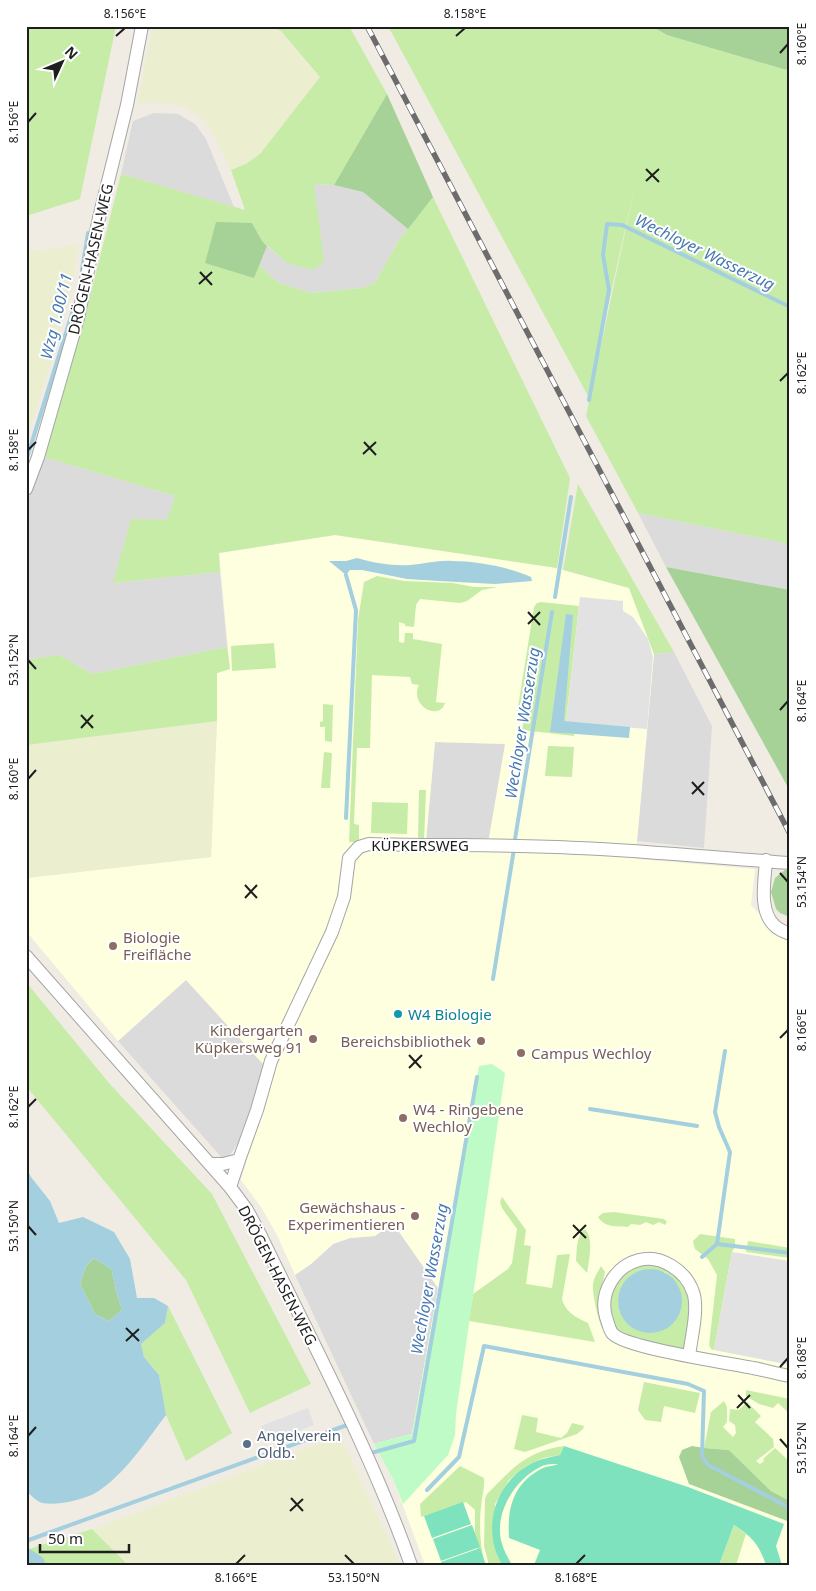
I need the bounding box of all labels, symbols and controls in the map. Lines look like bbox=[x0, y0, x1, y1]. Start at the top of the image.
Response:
text: 8.156°E bbox=[104, 5, 146, 22]
text: 8.158°E bbox=[444, 5, 486, 22]
text: 8.160°E bbox=[793, 23, 810, 65]
north arrow bbox=[38, 38, 88, 88]
text: N bbox=[61, 42, 83, 63]
text: 8.156°E bbox=[5, 101, 22, 143]
street label: DRÖGEN-HASEN-WEG bbox=[63, 182, 117, 336]
water label: Wechloyer Wasserzug bbox=[631, 209, 779, 295]
water label: Wzg 1.00/11 bbox=[35, 271, 77, 361]
text: 8.162°E bbox=[793, 352, 810, 394]
text: 8.158°E bbox=[5, 429, 22, 471]
text: 53.152°N bbox=[5, 634, 22, 686]
water label: Wechloyer Wasserzug bbox=[499, 646, 545, 800]
text: 8.164°E bbox=[793, 680, 810, 722]
text: 8.160°E bbox=[5, 758, 22, 800]
street label: KÜPKERSWEG bbox=[371, 835, 469, 855]
text: 53.154°N bbox=[793, 856, 810, 908]
place label: Biologie Freifläche bbox=[123, 927, 191, 964]
marker: Biologie Freifläche bbox=[107, 940, 119, 952]
place label: W4 Biologie bbox=[408, 1004, 492, 1024]
marker: W4 Biologie bbox=[392, 1008, 404, 1020]
text: 8.166°E bbox=[793, 1009, 810, 1051]
place label: Kindergarten Küpkersweg 91 bbox=[195, 1020, 303, 1057]
place label: Bereichsbibliothek bbox=[341, 1031, 471, 1051]
marker: Kindergarten Küpkersweg 91 bbox=[307, 1033, 319, 1045]
marker: Bereichsbibliothek bbox=[475, 1035, 487, 1047]
place label: Campus Wechloy bbox=[531, 1043, 652, 1063]
marker: Campus Wechloy bbox=[515, 1047, 527, 1059]
text: 8.162°E bbox=[5, 1086, 22, 1128]
place label: W4 - Ringebene Wechloy bbox=[413, 1099, 524, 1136]
marker: W4 - Ringebene Wechloy bbox=[397, 1112, 409, 1124]
place label: Gewächshaus - Experimentieren bbox=[288, 1197, 405, 1234]
text: 53.150°N bbox=[5, 1200, 22, 1252]
street label: DRÖGEN-HASEN-WEG bbox=[234, 1202, 322, 1348]
water label: Wechloyer Wasserzug bbox=[405, 1202, 453, 1356]
marker: Gewächshaus - Experimentieren bbox=[409, 1210, 421, 1222]
text: 8.168°E bbox=[793, 1337, 810, 1379]
text: 8.164°E bbox=[5, 1415, 22, 1457]
text: 53.152°N bbox=[793, 1422, 810, 1474]
place label: Angelverein Oldb. bbox=[257, 1425, 341, 1462]
marker: Angelverein Oldb. bbox=[241, 1438, 253, 1450]
scale bar bbox=[40, 1521, 129, 1553]
text: 50 m bbox=[48, 1528, 83, 1548]
text: 8.166°E bbox=[215, 1569, 257, 1586]
text: 53.150°N bbox=[328, 1569, 380, 1586]
text: 8.168°E bbox=[555, 1569, 597, 1586]

